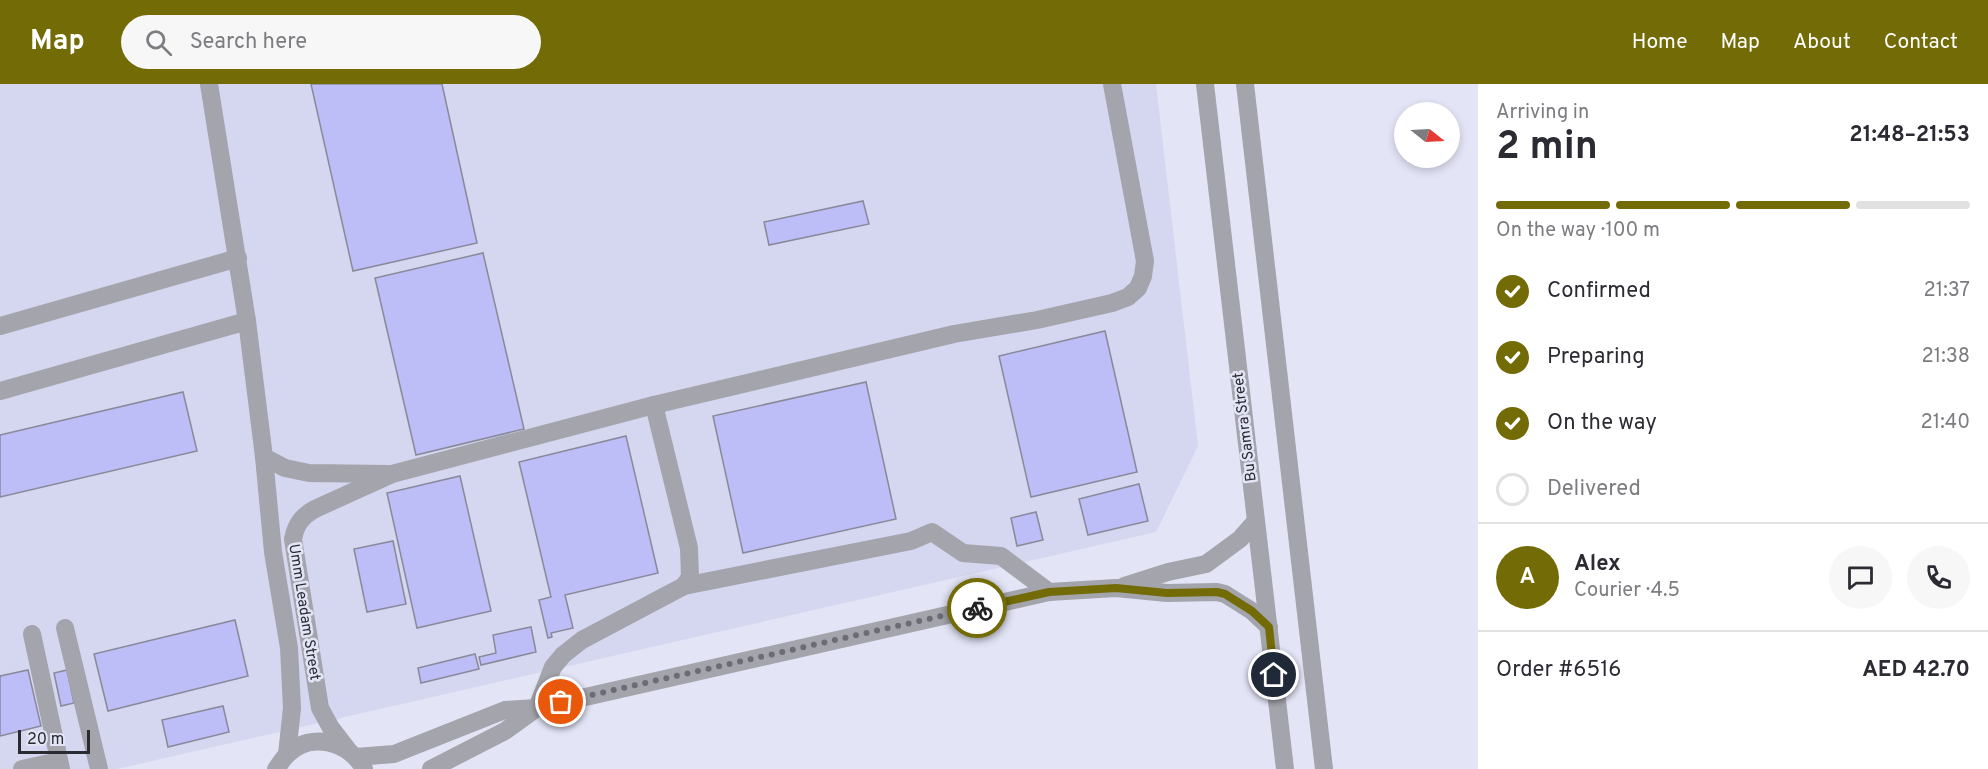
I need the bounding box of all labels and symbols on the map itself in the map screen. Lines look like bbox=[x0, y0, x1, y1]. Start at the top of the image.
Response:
north arrow bbox=[1394, 102, 1460, 168]
street label: Bu Samra Street bbox=[1229, 371, 1262, 483]
street label: Umm Leadam Street bbox=[283, 543, 324, 682]
courier bbox=[947, 578, 1007, 638]
pin bbox=[1248, 649, 1299, 700]
pin bbox=[535, 676, 586, 727]
scale bar bbox=[18, 727, 90, 754]

